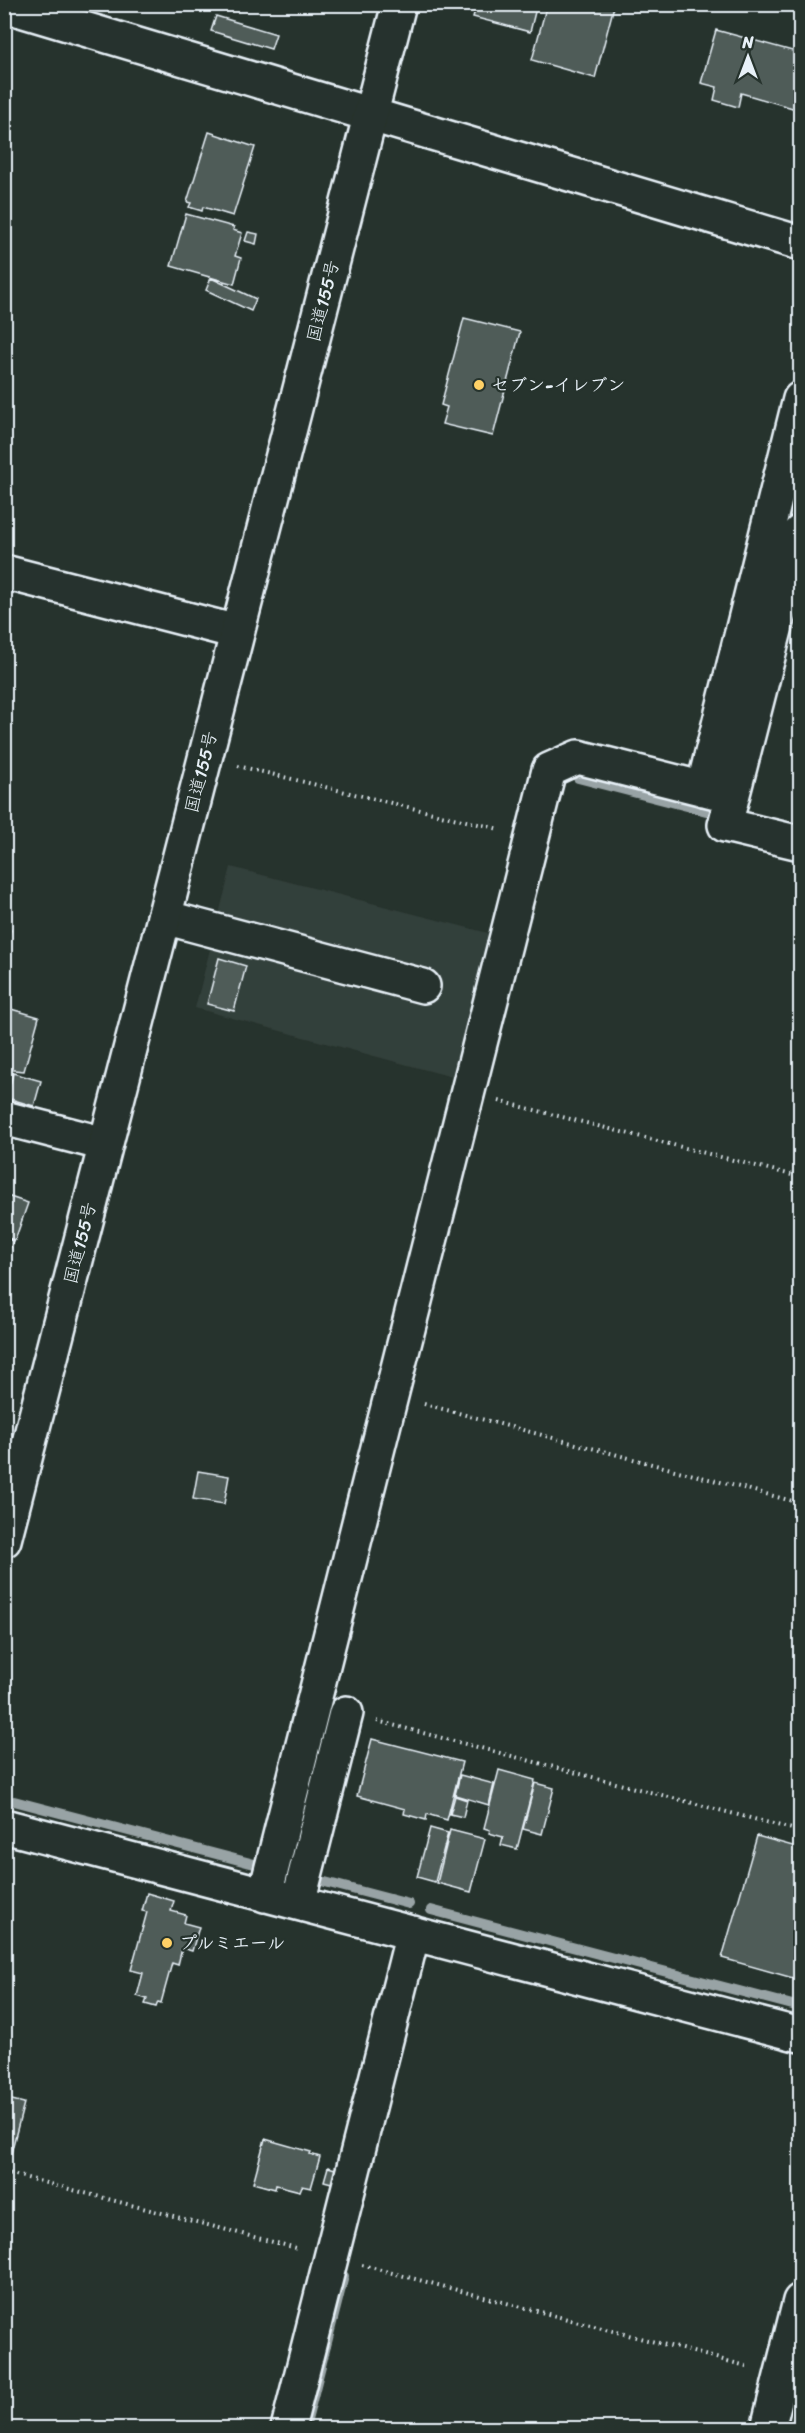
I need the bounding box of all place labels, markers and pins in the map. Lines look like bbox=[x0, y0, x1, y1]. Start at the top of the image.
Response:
place label: セブン-イレブン bbox=[491, 369, 625, 401]
marker: セブン-イレブン bbox=[472, 378, 486, 392]
place label: プルミエール bbox=[179, 1927, 285, 1959]
marker: プルミエール bbox=[160, 1936, 174, 1950]

